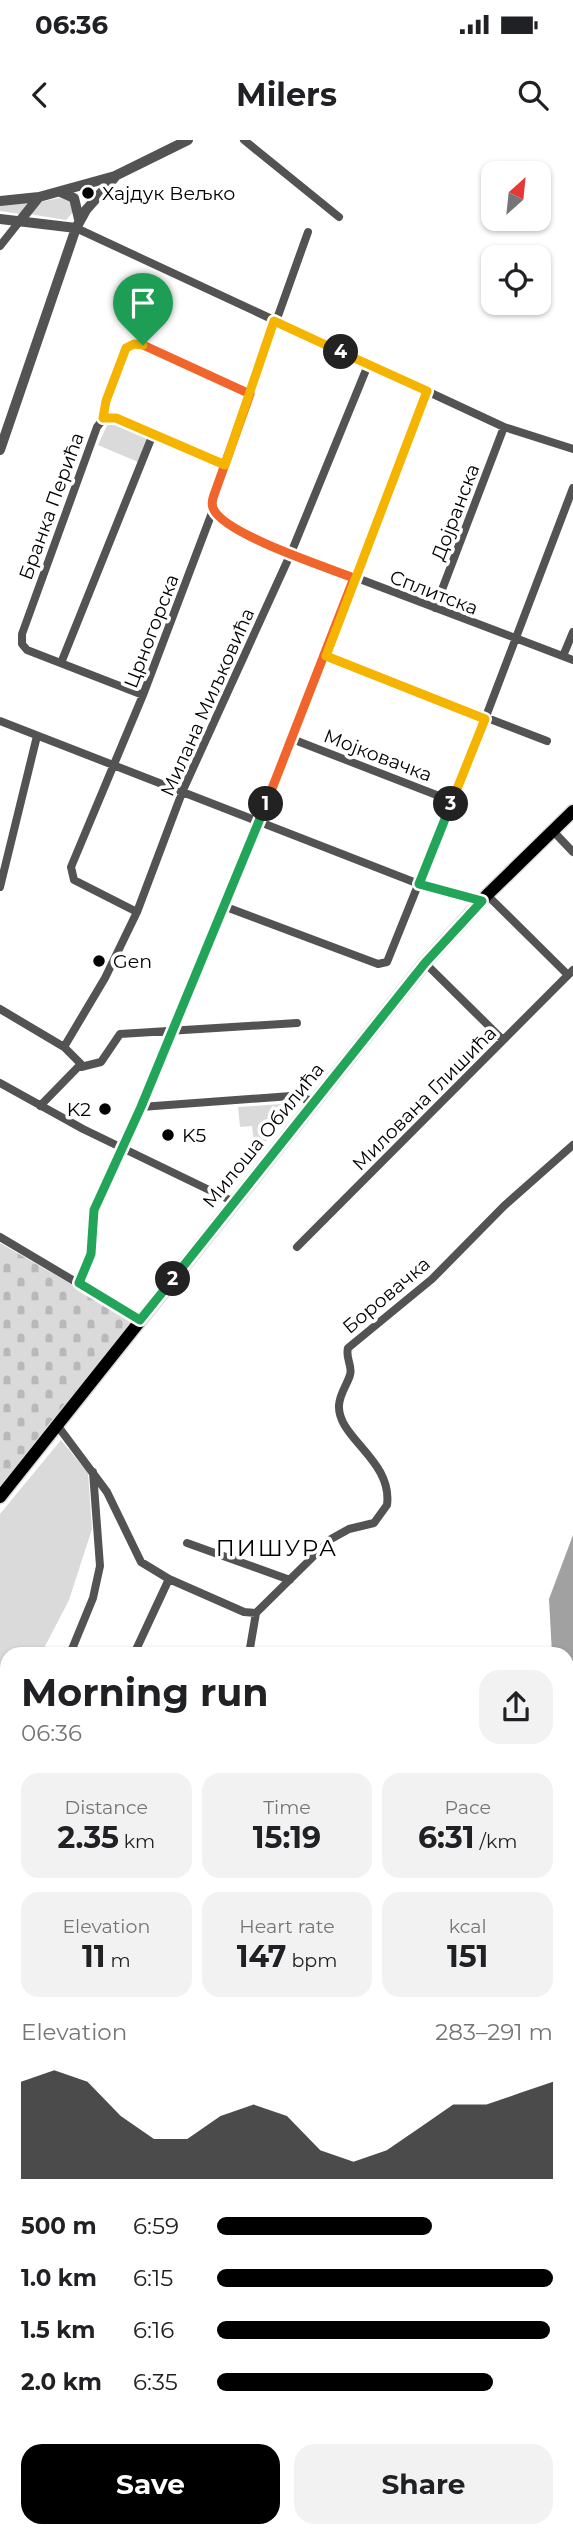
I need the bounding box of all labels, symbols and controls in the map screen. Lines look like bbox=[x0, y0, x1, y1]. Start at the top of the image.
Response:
text: 06:36 bbox=[35, 9, 108, 41]
text: Milers bbox=[236, 75, 337, 114]
icon: back bbox=[21, 76, 59, 114]
icon: search bbox=[514, 76, 552, 114]
north arrow bbox=[481, 161, 551, 231]
map controls bbox=[481, 161, 551, 315]
place label: Хајдук Вељко bbox=[102, 182, 235, 205]
marker: Хајдук Вељко bbox=[80, 185, 96, 201]
button: locate bbox=[481, 245, 551, 315]
pin bbox=[113, 273, 173, 345]
icon: arrive bbox=[124, 284, 162, 322]
pin: 4 bbox=[324, 334, 358, 370]
text: 4 bbox=[334, 340, 347, 363]
street label: Бранка Перића bbox=[14, 429, 89, 583]
street label: Дојранска bbox=[427, 461, 484, 564]
street label: Сплитска bbox=[386, 565, 481, 620]
street label: Црногорска bbox=[119, 571, 184, 691]
street label: Милана Миљковића bbox=[156, 605, 259, 800]
street label: Мојковачка bbox=[320, 724, 435, 787]
pin: 1 bbox=[248, 786, 284, 822]
pin: 3 bbox=[434, 786, 468, 822]
text: 1 bbox=[262, 792, 269, 815]
text: 3 bbox=[445, 792, 456, 815]
place label: Gen bbox=[113, 950, 152, 973]
marker: Gen bbox=[91, 953, 107, 969]
street label: Милована Глишића bbox=[347, 1021, 501, 1175]
street label: Милоша Обилића bbox=[198, 1058, 329, 1212]
place label: K2 bbox=[67, 1098, 91, 1121]
marker: K2 bbox=[97, 1101, 113, 1117]
place label: K5 bbox=[182, 1124, 207, 1147]
marker: K5 bbox=[160, 1127, 176, 1143]
street label: Боровачка bbox=[338, 1252, 435, 1339]
pin: 2 bbox=[156, 1262, 190, 1296]
text: 2 bbox=[167, 1267, 178, 1290]
district label: ПИШУРА bbox=[216, 1534, 338, 1562]
text: Morning run bbox=[21, 1669, 269, 1716]
button: share bbox=[479, 1670, 553, 1744]
text: 06:36 bbox=[21, 1719, 82, 1747]
text: Distance bbox=[65, 1796, 148, 1819]
text: Time bbox=[263, 1796, 311, 1819]
text: Pace bbox=[444, 1796, 491, 1819]
text: 2.35 bbox=[57, 1819, 119, 1856]
text: 15:19 bbox=[253, 1819, 321, 1856]
text: 6:31 bbox=[418, 1819, 475, 1856]
text: km bbox=[119, 1830, 155, 1853]
text: /km bbox=[475, 1830, 517, 1853]
text: Elevation bbox=[62, 1915, 150, 1938]
text: Heart rate bbox=[239, 1915, 335, 1938]
text: kcal bbox=[449, 1915, 487, 1938]
text: 11 bbox=[82, 1938, 106, 1975]
text: 147 bbox=[237, 1938, 286, 1975]
text: 151 bbox=[447, 1938, 488, 1975]
text: m bbox=[106, 1949, 131, 1972]
text: bpm bbox=[286, 1949, 337, 1972]
text: Elevation bbox=[21, 2018, 127, 2046]
text: 283–291 m bbox=[435, 2018, 553, 2046]
text: 500 m bbox=[21, 2212, 97, 2240]
text: 6:59 bbox=[133, 2212, 179, 2240]
text: 1.0 km bbox=[21, 2264, 97, 2292]
text: 6:15 bbox=[133, 2264, 173, 2292]
text: 1.5 km bbox=[21, 2316, 95, 2344]
text: 6:16 bbox=[133, 2316, 174, 2344]
text: 2.0 km bbox=[21, 2368, 102, 2396]
text: 6:35 bbox=[133, 2368, 178, 2396]
button: Save bbox=[21, 2444, 280, 2524]
button: Share bbox=[294, 2444, 553, 2524]

